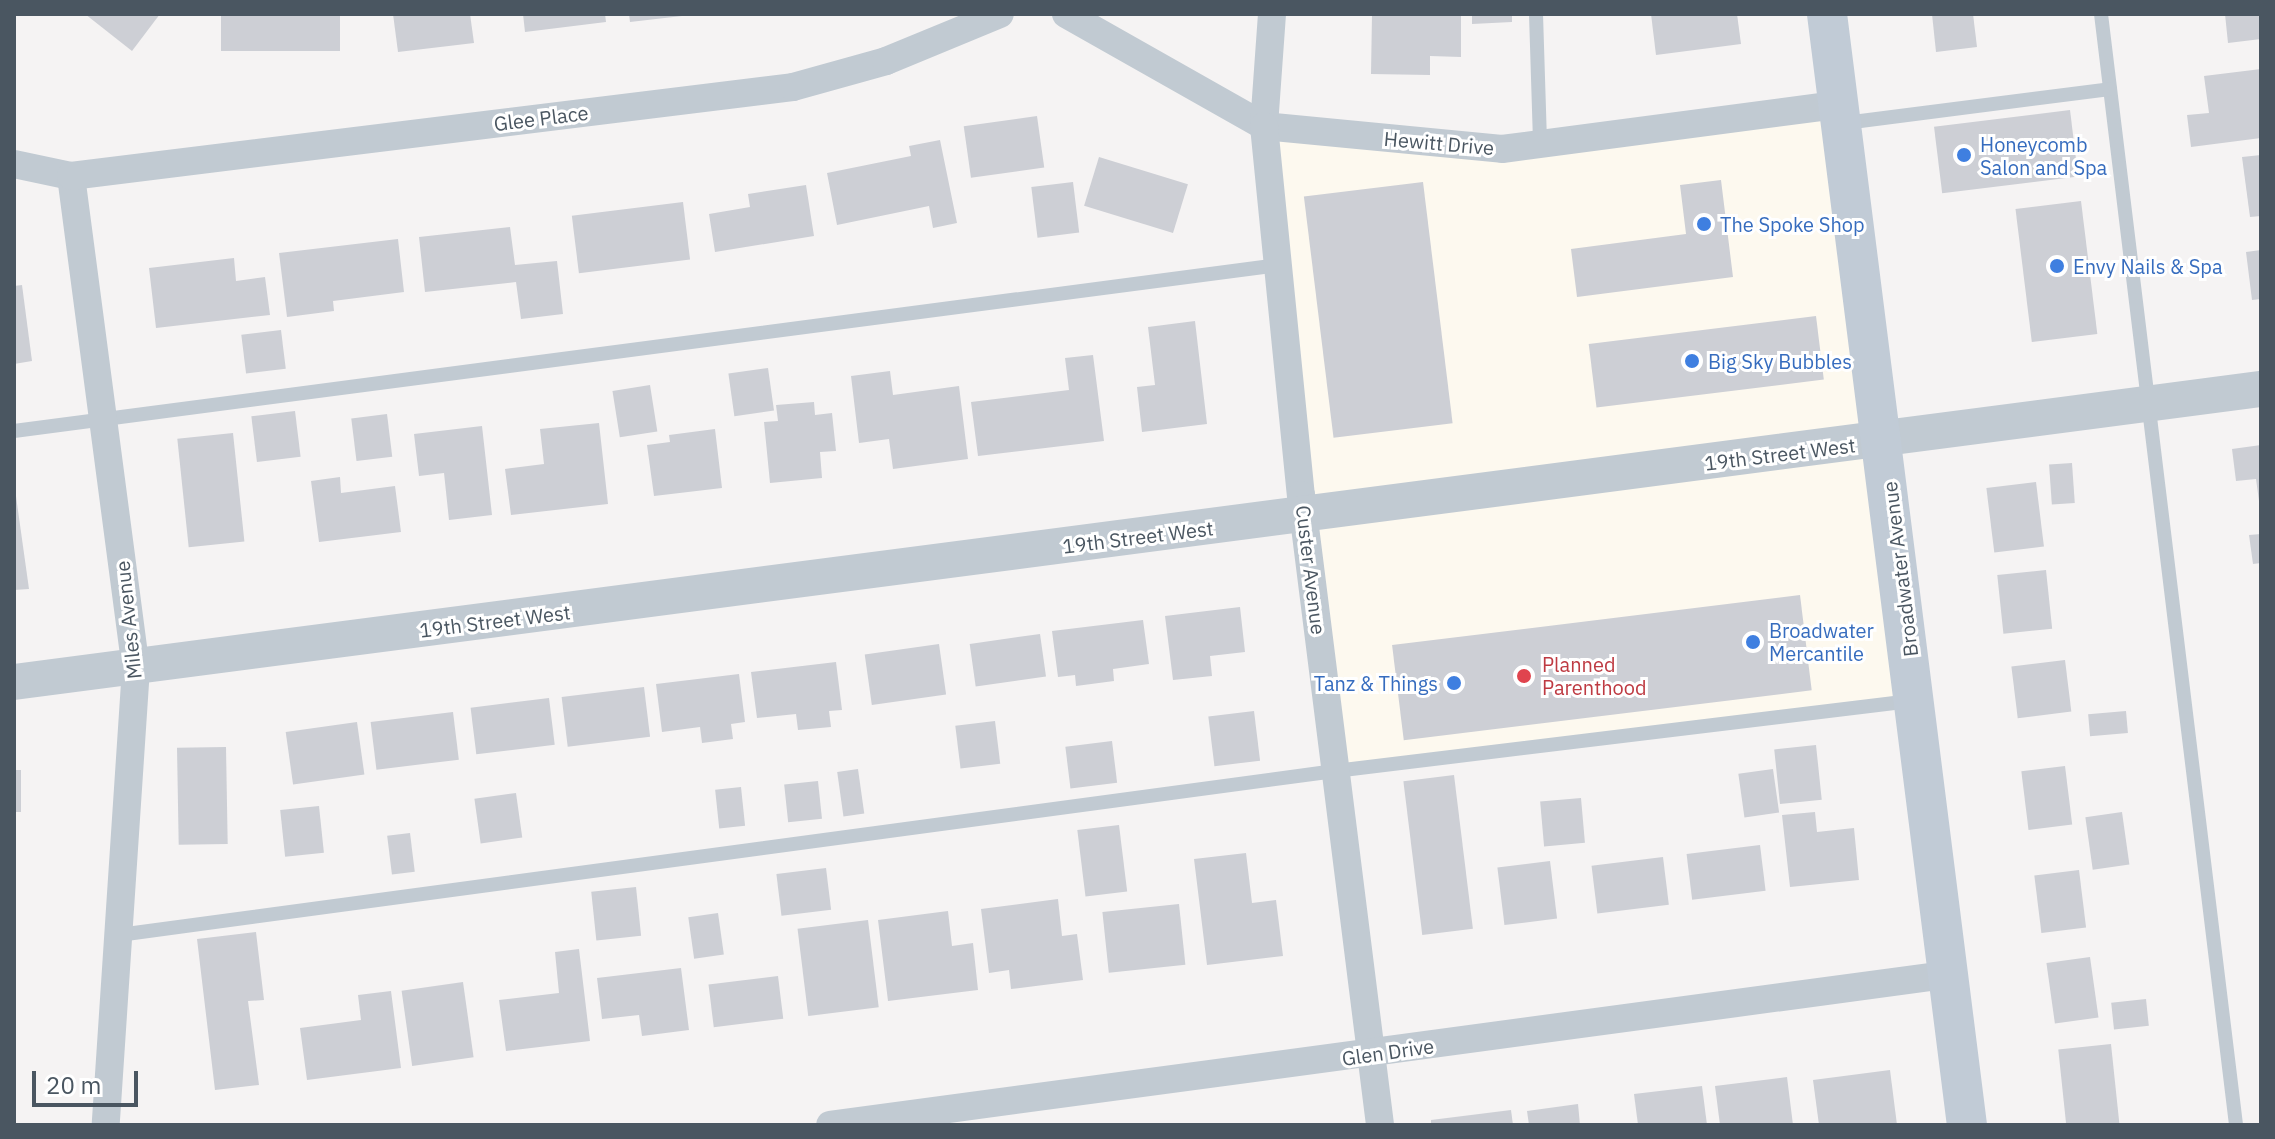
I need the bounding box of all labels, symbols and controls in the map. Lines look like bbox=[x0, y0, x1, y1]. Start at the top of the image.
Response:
street label: Glee Place bbox=[492, 100, 590, 136]
street label: Hewitt Drive bbox=[1383, 126, 1495, 160]
place label: Honeycomb Salon and Spa bbox=[1980, 132, 2107, 179]
marker: Honeycomb Salon and Spa bbox=[1955, 146, 1973, 164]
place label: The Spoke Shop bbox=[1720, 212, 1865, 236]
marker: The Spoke Shop bbox=[1695, 215, 1713, 233]
place label: Envy Nails & Spa bbox=[2073, 254, 2223, 278]
marker: Envy Nails & Spa bbox=[2048, 257, 2066, 275]
place label: Big Sky Bubbles bbox=[1708, 349, 1852, 373]
marker: Big Sky Bubbles bbox=[1683, 352, 1701, 370]
street label: 19th Street West bbox=[1703, 433, 1857, 475]
street label: Broadwater Avenue bbox=[1877, 480, 1923, 658]
street label: Custer Avenue bbox=[1291, 504, 1331, 636]
street label: 19th Street West bbox=[1061, 516, 1215, 558]
street label: Miles Avenue bbox=[110, 560, 146, 680]
street label: 19th Street West bbox=[418, 600, 572, 642]
place label: Broadwater Mercantile bbox=[1769, 618, 1874, 665]
marker: Broadwater Mercantile bbox=[1744, 633, 1762, 651]
place label: Planned Parenthood bbox=[1542, 652, 1647, 699]
marker: Planned Parenthood bbox=[1513, 665, 1535, 687]
place label: Tanz & Things bbox=[1314, 671, 1438, 695]
marker: Tanz & Things bbox=[1445, 674, 1463, 692]
street label: Glen Drive bbox=[1340, 1034, 1436, 1070]
scale bar bbox=[36, 1055, 142, 1105]
text: 20 m bbox=[46, 1069, 101, 1101]

